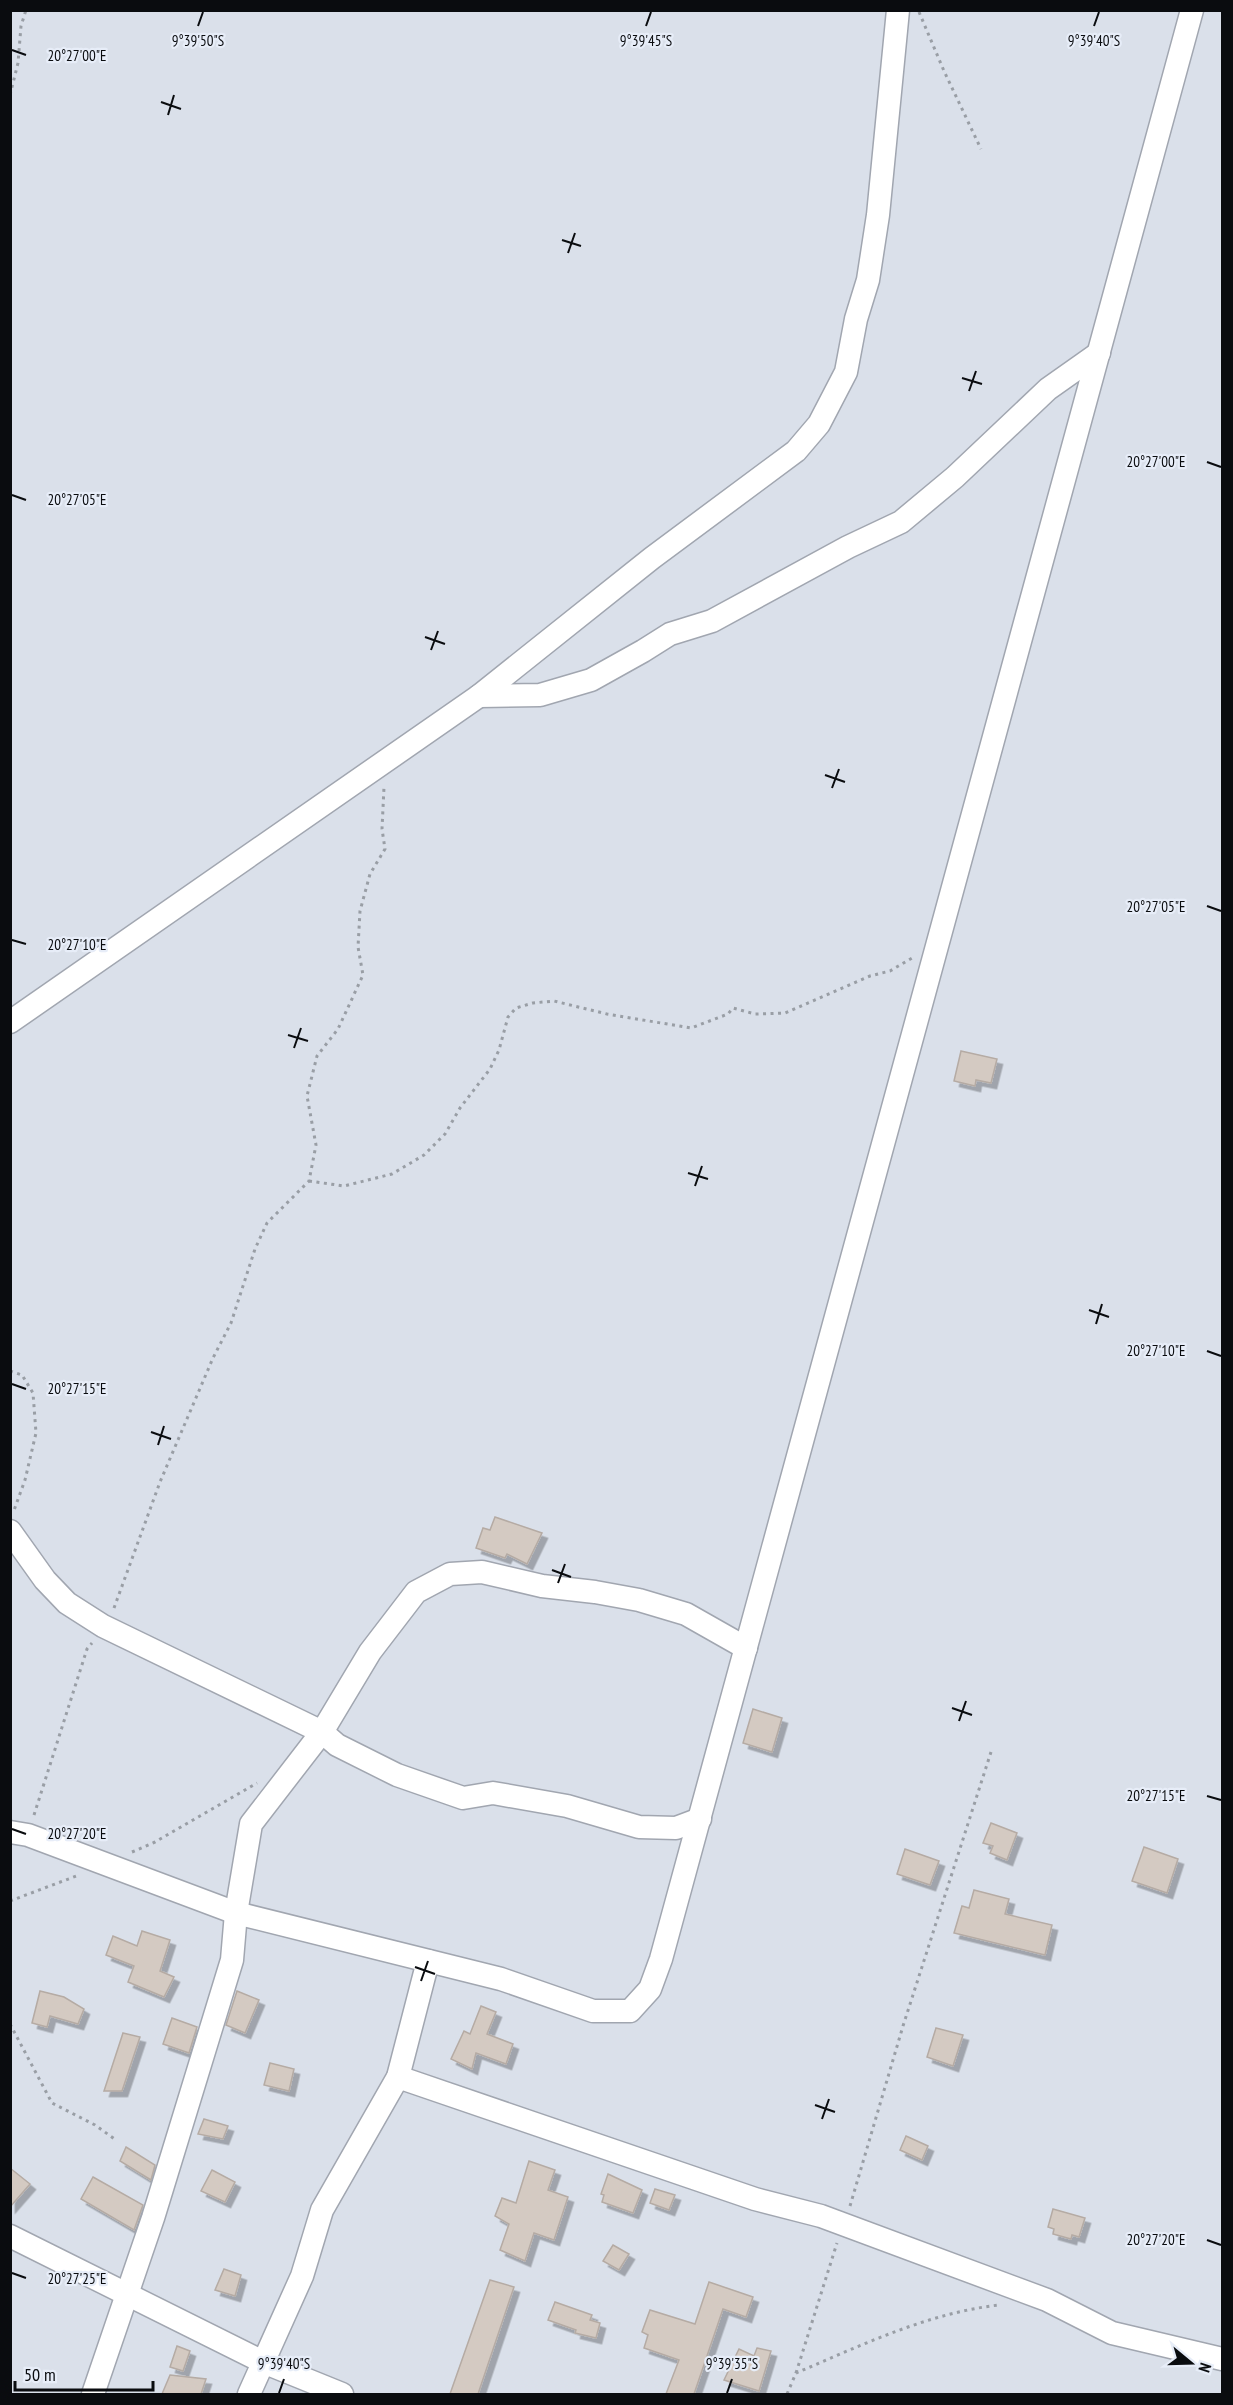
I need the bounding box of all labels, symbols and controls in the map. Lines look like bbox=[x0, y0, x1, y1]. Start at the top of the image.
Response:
text: 9°39'50"S bbox=[172, 31, 224, 50]
text: 9°39'45"S bbox=[620, 31, 672, 50]
text: 9°39'40"S bbox=[1068, 31, 1120, 50]
text: 20°27'00"E bbox=[47, 46, 107, 65]
text: 20°27'00"E bbox=[1126, 452, 1186, 471]
text: 20°27'05"E bbox=[47, 490, 107, 509]
text: 20°27'05"E bbox=[1126, 897, 1186, 916]
text: 20°27'10"E bbox=[47, 935, 107, 954]
text: 20°27'10"E bbox=[1126, 1341, 1186, 1360]
text: 20°27'15"E bbox=[47, 1379, 107, 1398]
text: 20°27'15"E bbox=[1126, 1786, 1186, 1805]
text: 20°27'20"E bbox=[47, 1824, 107, 1843]
text: 20°27'20"E bbox=[1126, 2230, 1186, 2249]
text: 20°27'25"E bbox=[47, 2269, 107, 2288]
north arrow bbox=[1161, 2333, 1221, 2393]
scale bar bbox=[15, 2354, 153, 2392]
text: 9°39'40"S bbox=[258, 2354, 310, 2373]
text: 9°39'35"S bbox=[706, 2354, 758, 2373]
text: N bbox=[1194, 2361, 1216, 2375]
text: 50 m bbox=[24, 2363, 56, 2386]

